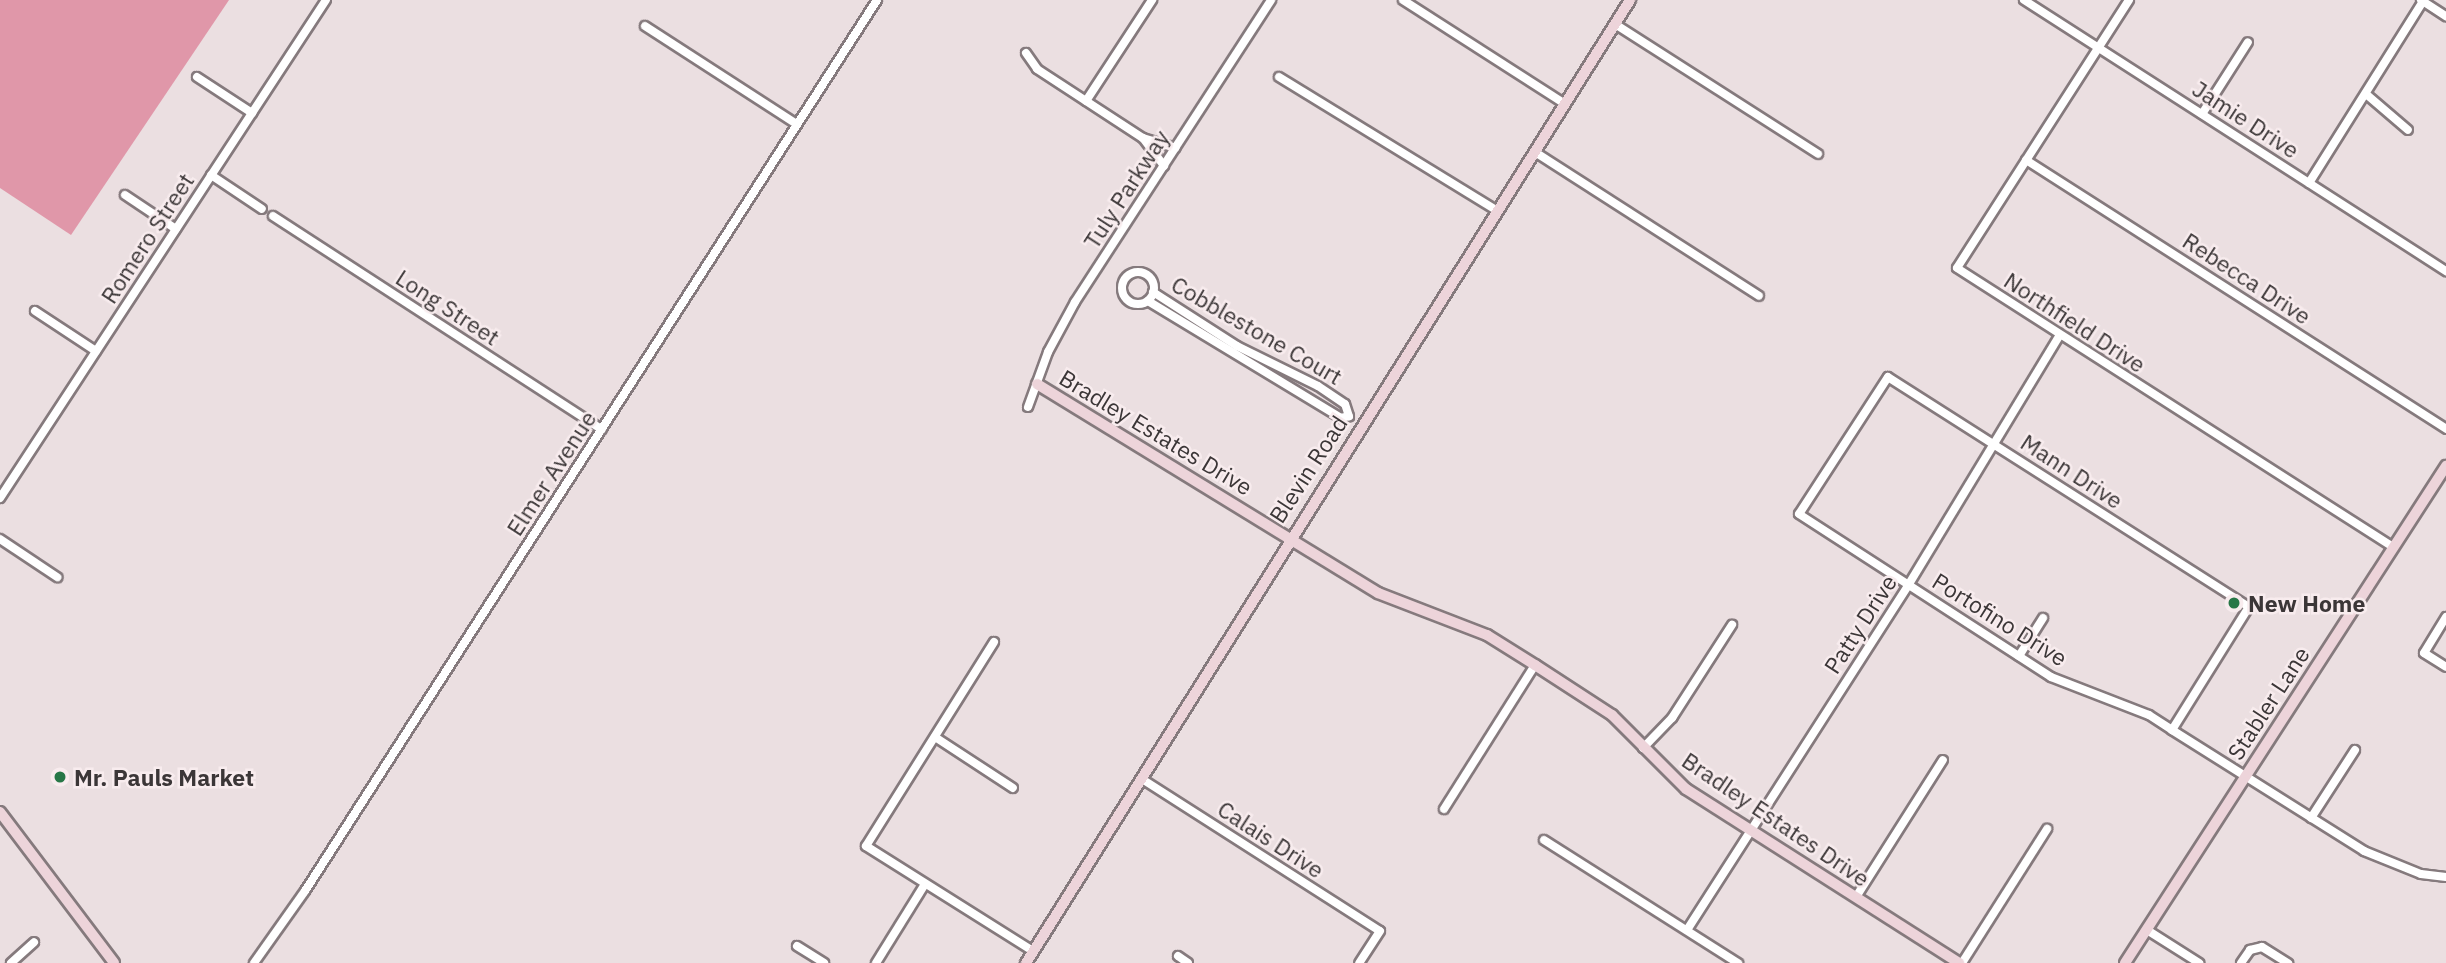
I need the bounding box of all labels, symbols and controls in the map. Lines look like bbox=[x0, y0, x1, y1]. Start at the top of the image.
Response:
street label: Jamie Drive bbox=[2188, 74, 2304, 164]
street label: Tuly Parkway bbox=[1077, 125, 1175, 253]
street label: Romero Street bbox=[95, 168, 199, 308]
street label: Rebecca Drive bbox=[2178, 226, 2316, 330]
street label: Long Street bbox=[391, 263, 505, 351]
street label: Northfield Drive bbox=[1999, 266, 2151, 378]
street label: Cobblestone Court bbox=[1167, 270, 1347, 390]
street label: Bradley Estates Drive bbox=[1055, 363, 1257, 501]
street label: Elmer Avenue bbox=[500, 406, 602, 540]
street label: Blevin Road bbox=[1263, 410, 1353, 528]
street label: Mann Drive bbox=[2016, 428, 2128, 514]
street label: Portofino Drive bbox=[1928, 567, 2072, 671]
street label: Patty Drive bbox=[1818, 569, 1902, 679]
place label: New Home bbox=[2248, 589, 2365, 617]
marker: New Home bbox=[2226, 595, 2242, 611]
street label: Stabler Lane bbox=[2221, 641, 2315, 765]
street label: Bradley Estates Drive bbox=[1677, 746, 1875, 892]
place label: Mr. Pauls Market bbox=[74, 763, 254, 791]
marker: Mr. Pauls Market bbox=[52, 769, 68, 785]
street label: Calais Drive bbox=[1213, 795, 1329, 883]

